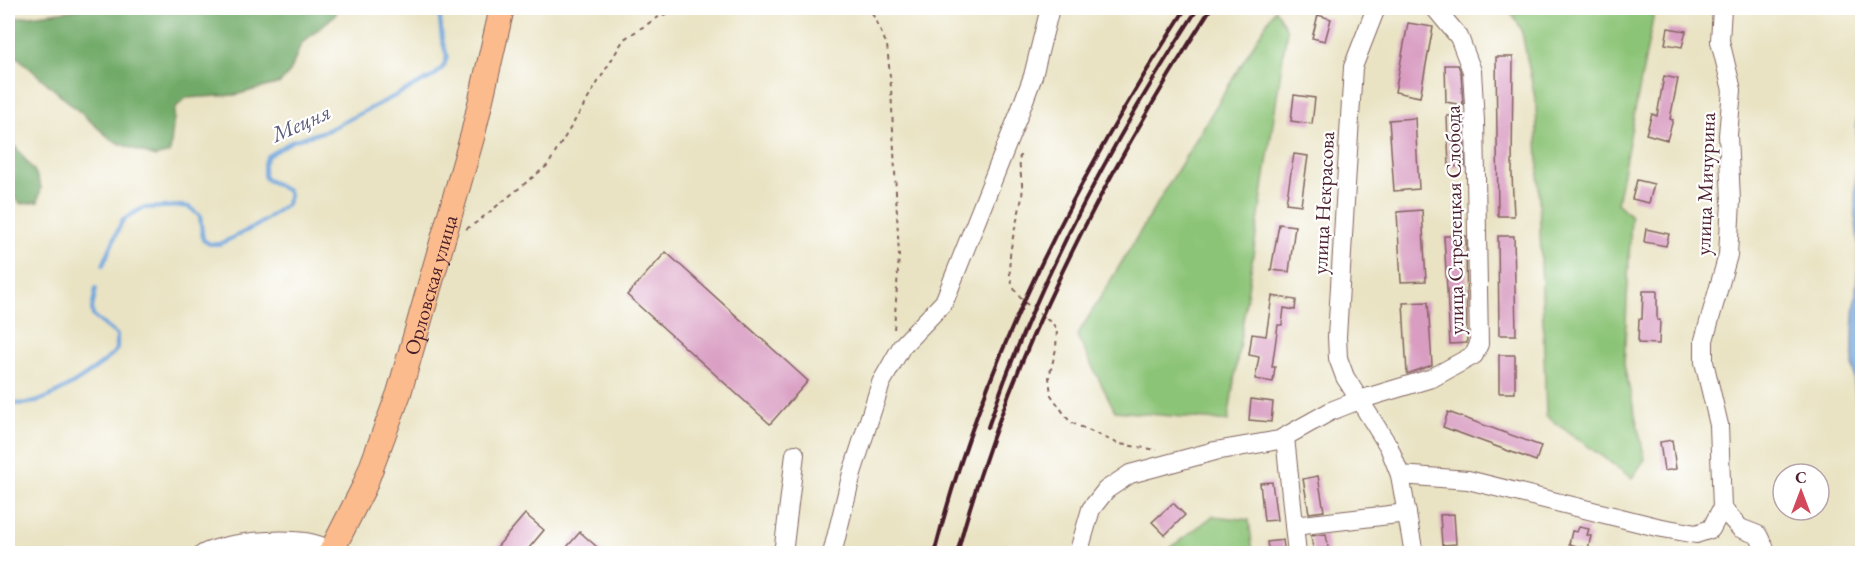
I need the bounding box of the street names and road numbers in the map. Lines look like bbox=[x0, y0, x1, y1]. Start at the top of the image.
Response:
street label: улица Стрелецкая Слобода bbox=[1438, 104, 1470, 335]
street label: улица Мичурина bbox=[1689, 111, 1721, 256]
street label: улица Некрасова bbox=[1306, 130, 1340, 275]
street label: Орловская улица bbox=[397, 211, 463, 358]

